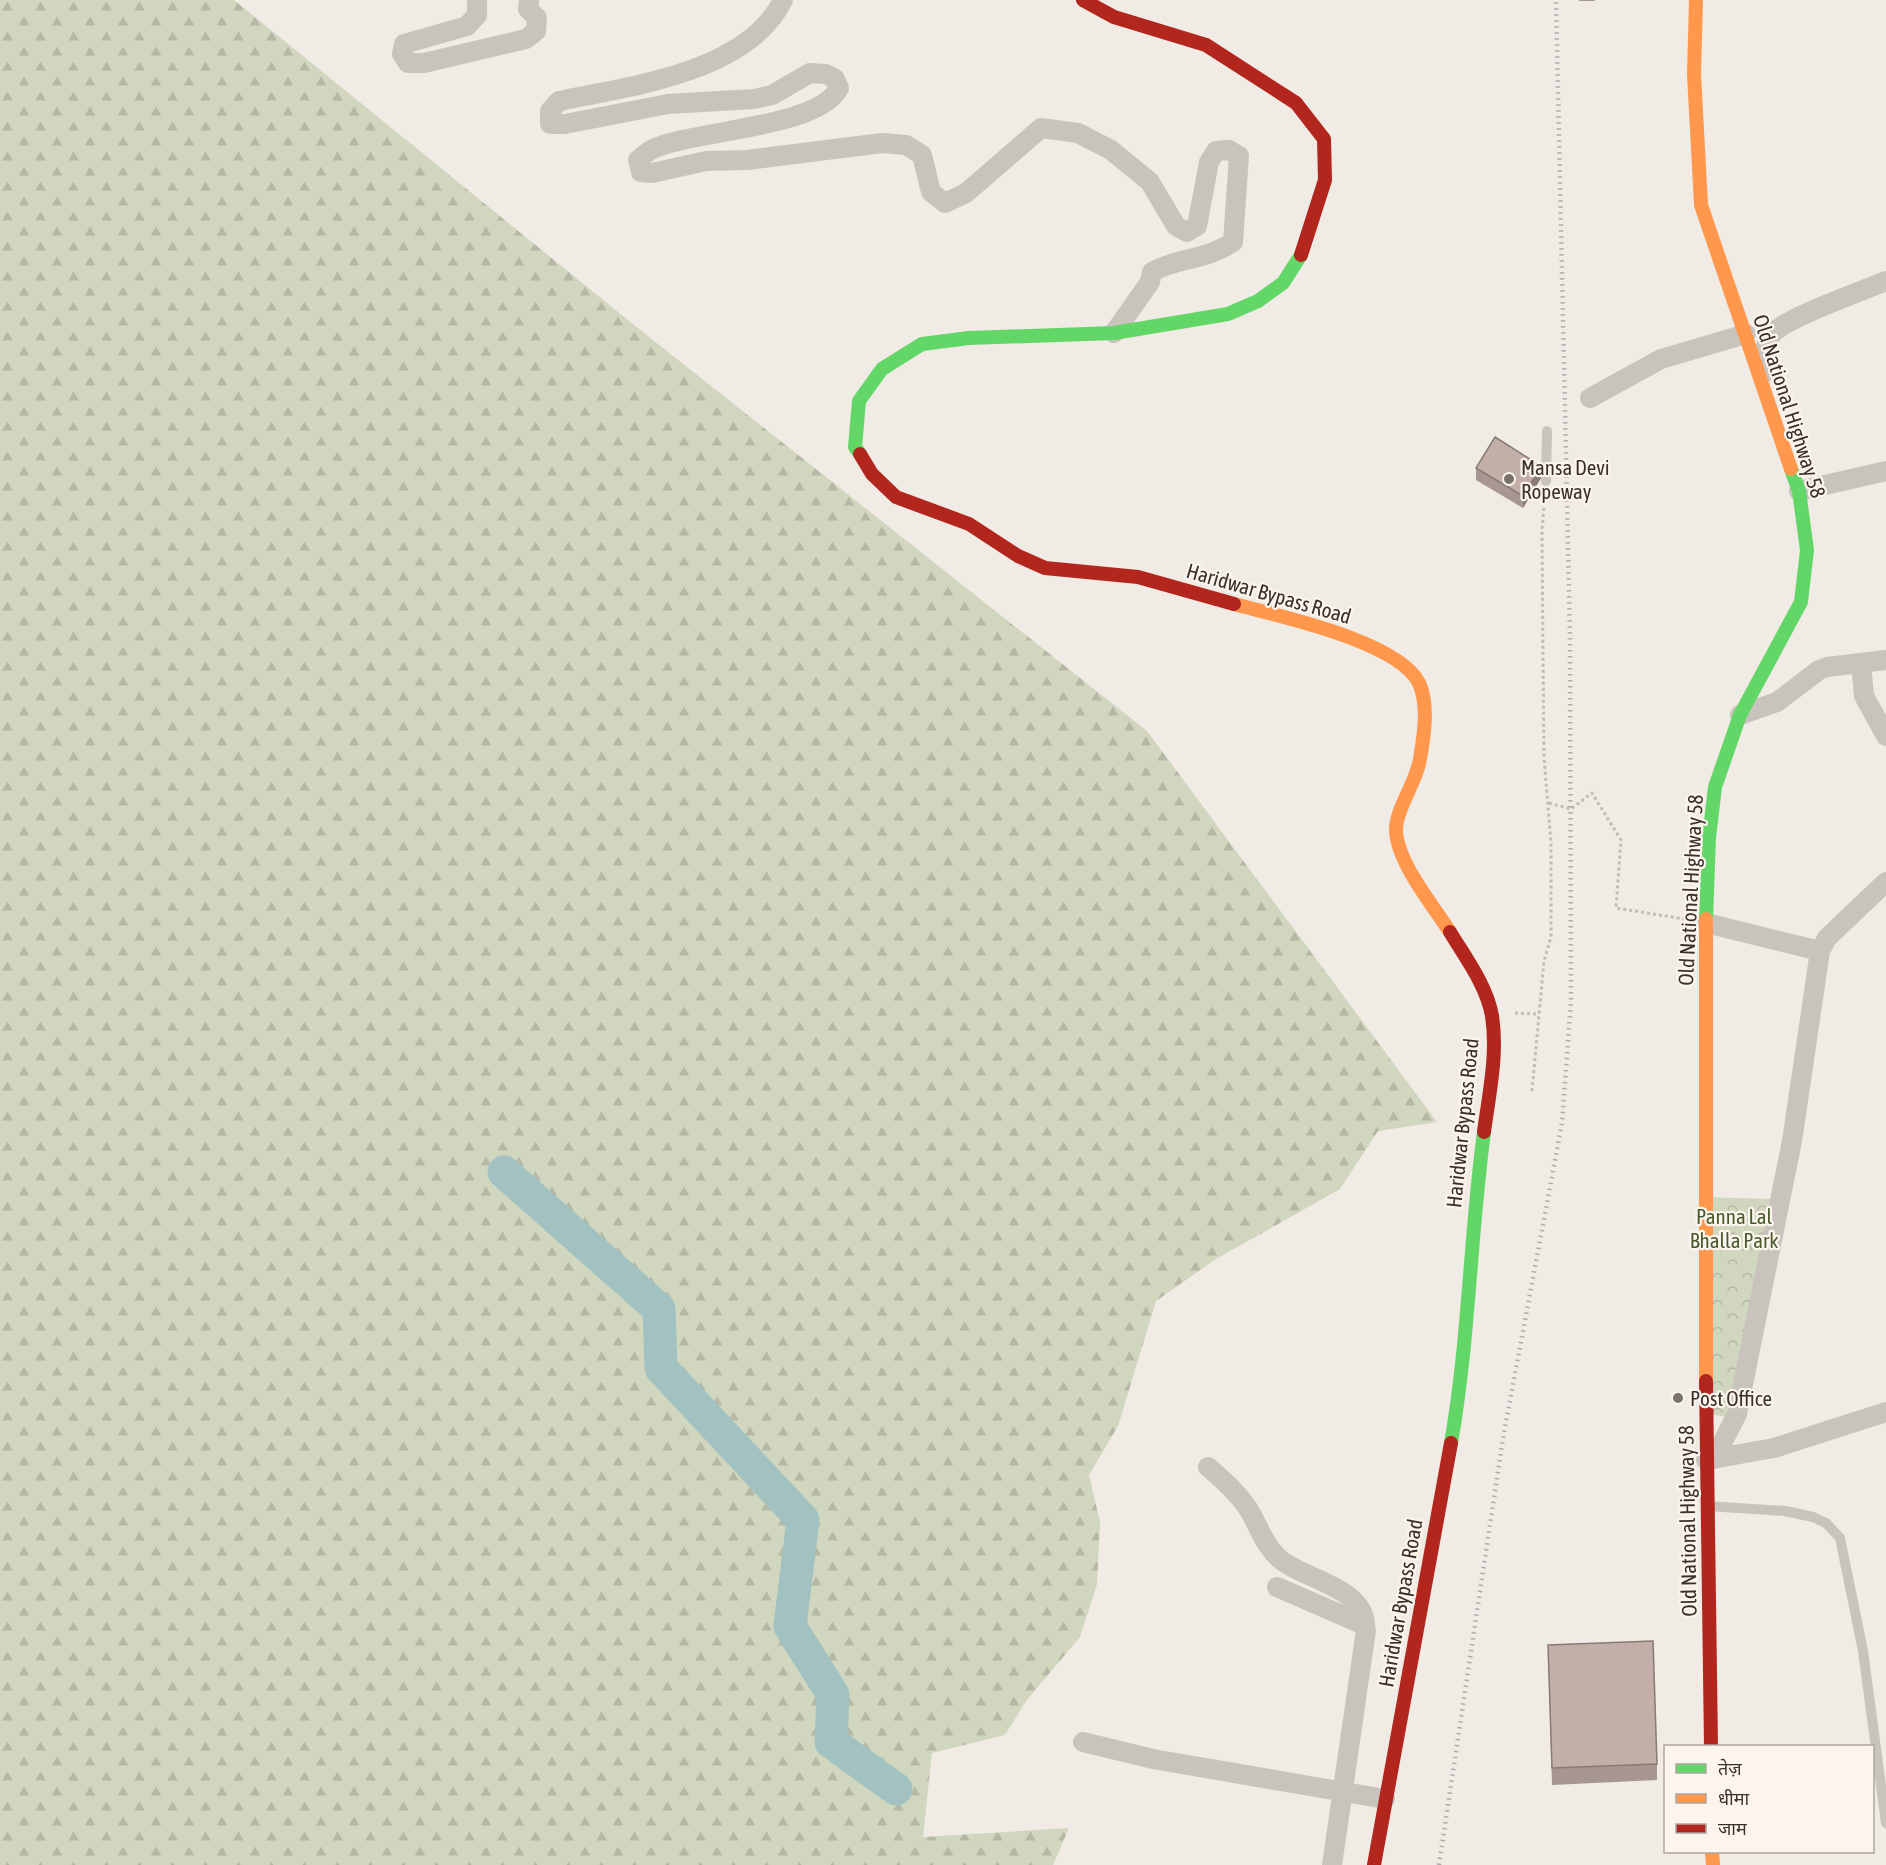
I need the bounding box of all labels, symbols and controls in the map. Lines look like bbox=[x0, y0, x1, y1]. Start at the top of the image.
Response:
street label: Old National Highway 58 bbox=[1749, 311, 1831, 501]
place label: Mansa Devi Ropeway bbox=[1521, 455, 1610, 503]
marker: Mansa Devi Ropeway bbox=[1502, 472, 1516, 486]
street label: Haridwar Bypass Road bbox=[1184, 558, 1354, 628]
street label: Old National Highway 58 bbox=[1673, 794, 1707, 986]
street label: Haridwar Bypass Road bbox=[1441, 1037, 1483, 1209]
park label: Panna Lal Bhalla Park bbox=[1690, 1204, 1778, 1252]
place label: Post Office bbox=[1690, 1386, 1772, 1410]
marker: Post Office bbox=[1671, 1391, 1685, 1405]
street label: Old National Highway 58 bbox=[1673, 1425, 1701, 1617]
street label: Haridwar Bypass Road bbox=[1373, 1517, 1427, 1689]
legend bbox=[1664, 1745, 1874, 1853]
text: तेज़ bbox=[1718, 1758, 1742, 1779]
text: धीमा bbox=[1718, 1788, 1749, 1809]
text: जाम bbox=[1718, 1818, 1748, 1839]

